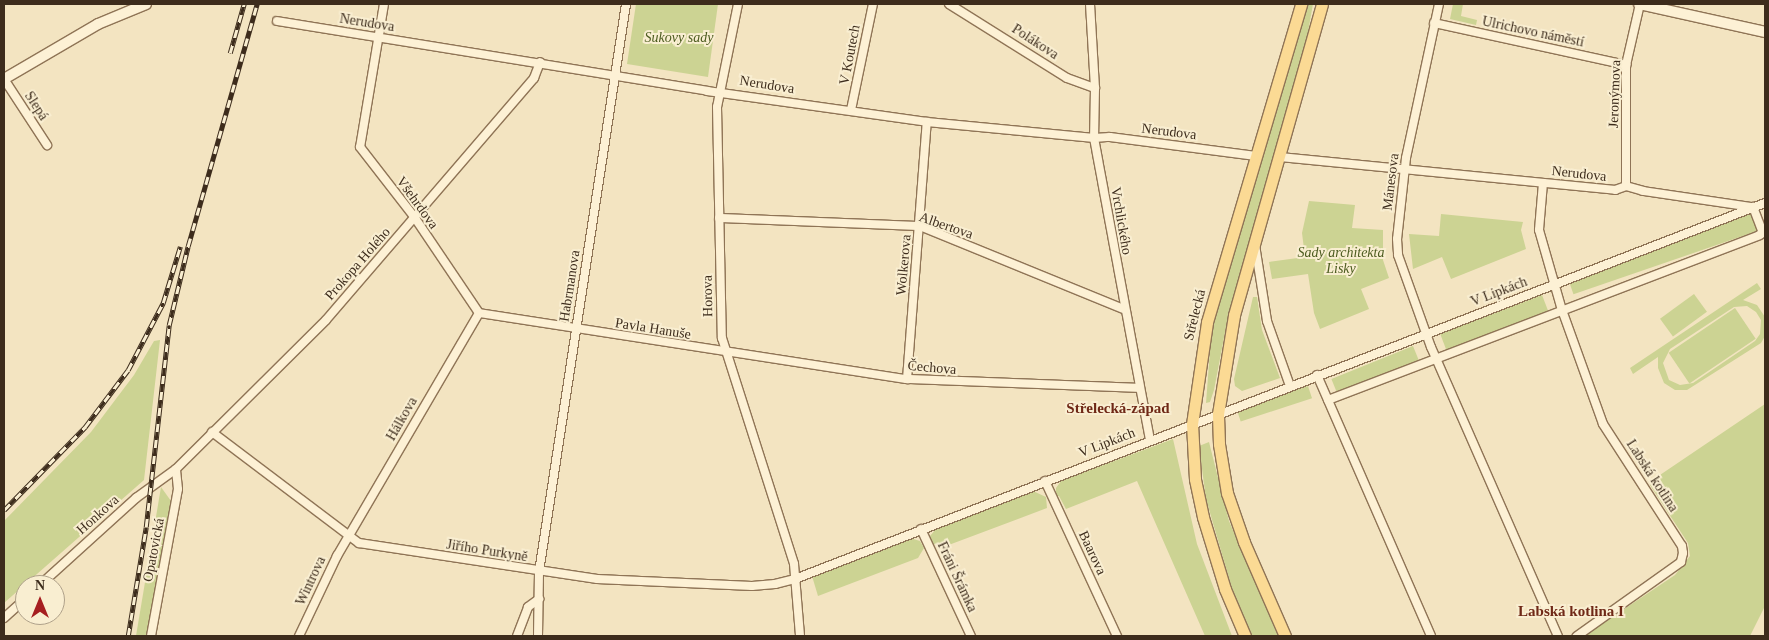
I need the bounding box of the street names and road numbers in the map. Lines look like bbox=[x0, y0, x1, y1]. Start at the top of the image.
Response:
street label: Nerudova bbox=[338, 10, 396, 36]
street label: Ulrichovo náměstí bbox=[1480, 13, 1586, 51]
street label: Polákova bbox=[1009, 21, 1061, 63]
street label: V Koutech bbox=[836, 23, 864, 87]
street label: Jeronýmova bbox=[1605, 60, 1625, 128]
street label: Nerudova bbox=[738, 72, 796, 98]
street label: Slepá bbox=[20, 88, 52, 124]
street label: Nerudova bbox=[1141, 120, 1197, 144]
street label: Mánesova bbox=[1379, 152, 1403, 212]
street label: Nerudova bbox=[1551, 163, 1607, 185]
street label: Všehrdova bbox=[392, 174, 442, 232]
street label: Vrchlického bbox=[1107, 186, 1135, 256]
street label: Albertova bbox=[917, 209, 975, 243]
street label: Prokopa Holého bbox=[322, 224, 394, 304]
street label: Wolkerova bbox=[893, 234, 915, 296]
street label: Habrmanova bbox=[556, 249, 584, 323]
street label: V Lipkách bbox=[1468, 274, 1530, 310]
street label: Horova bbox=[699, 275, 717, 317]
street label: Střelecká bbox=[1181, 288, 1209, 342]
street label: Pavla Hanuše bbox=[614, 315, 692, 343]
street label: Čechova bbox=[907, 357, 957, 379]
street label: Hálkova bbox=[383, 394, 421, 444]
street label: V Lipkách bbox=[1076, 425, 1138, 461]
street label: Labská kotlina bbox=[1622, 437, 1682, 515]
street label: Honkova bbox=[73, 492, 123, 538]
street label: Opatovická bbox=[140, 517, 168, 583]
street label: Baarova bbox=[1075, 528, 1109, 578]
street label: Jiřího Purkyně bbox=[445, 536, 529, 566]
street label: Fráni Šrámka bbox=[933, 539, 981, 615]
street label: Wintrova bbox=[292, 554, 330, 608]

